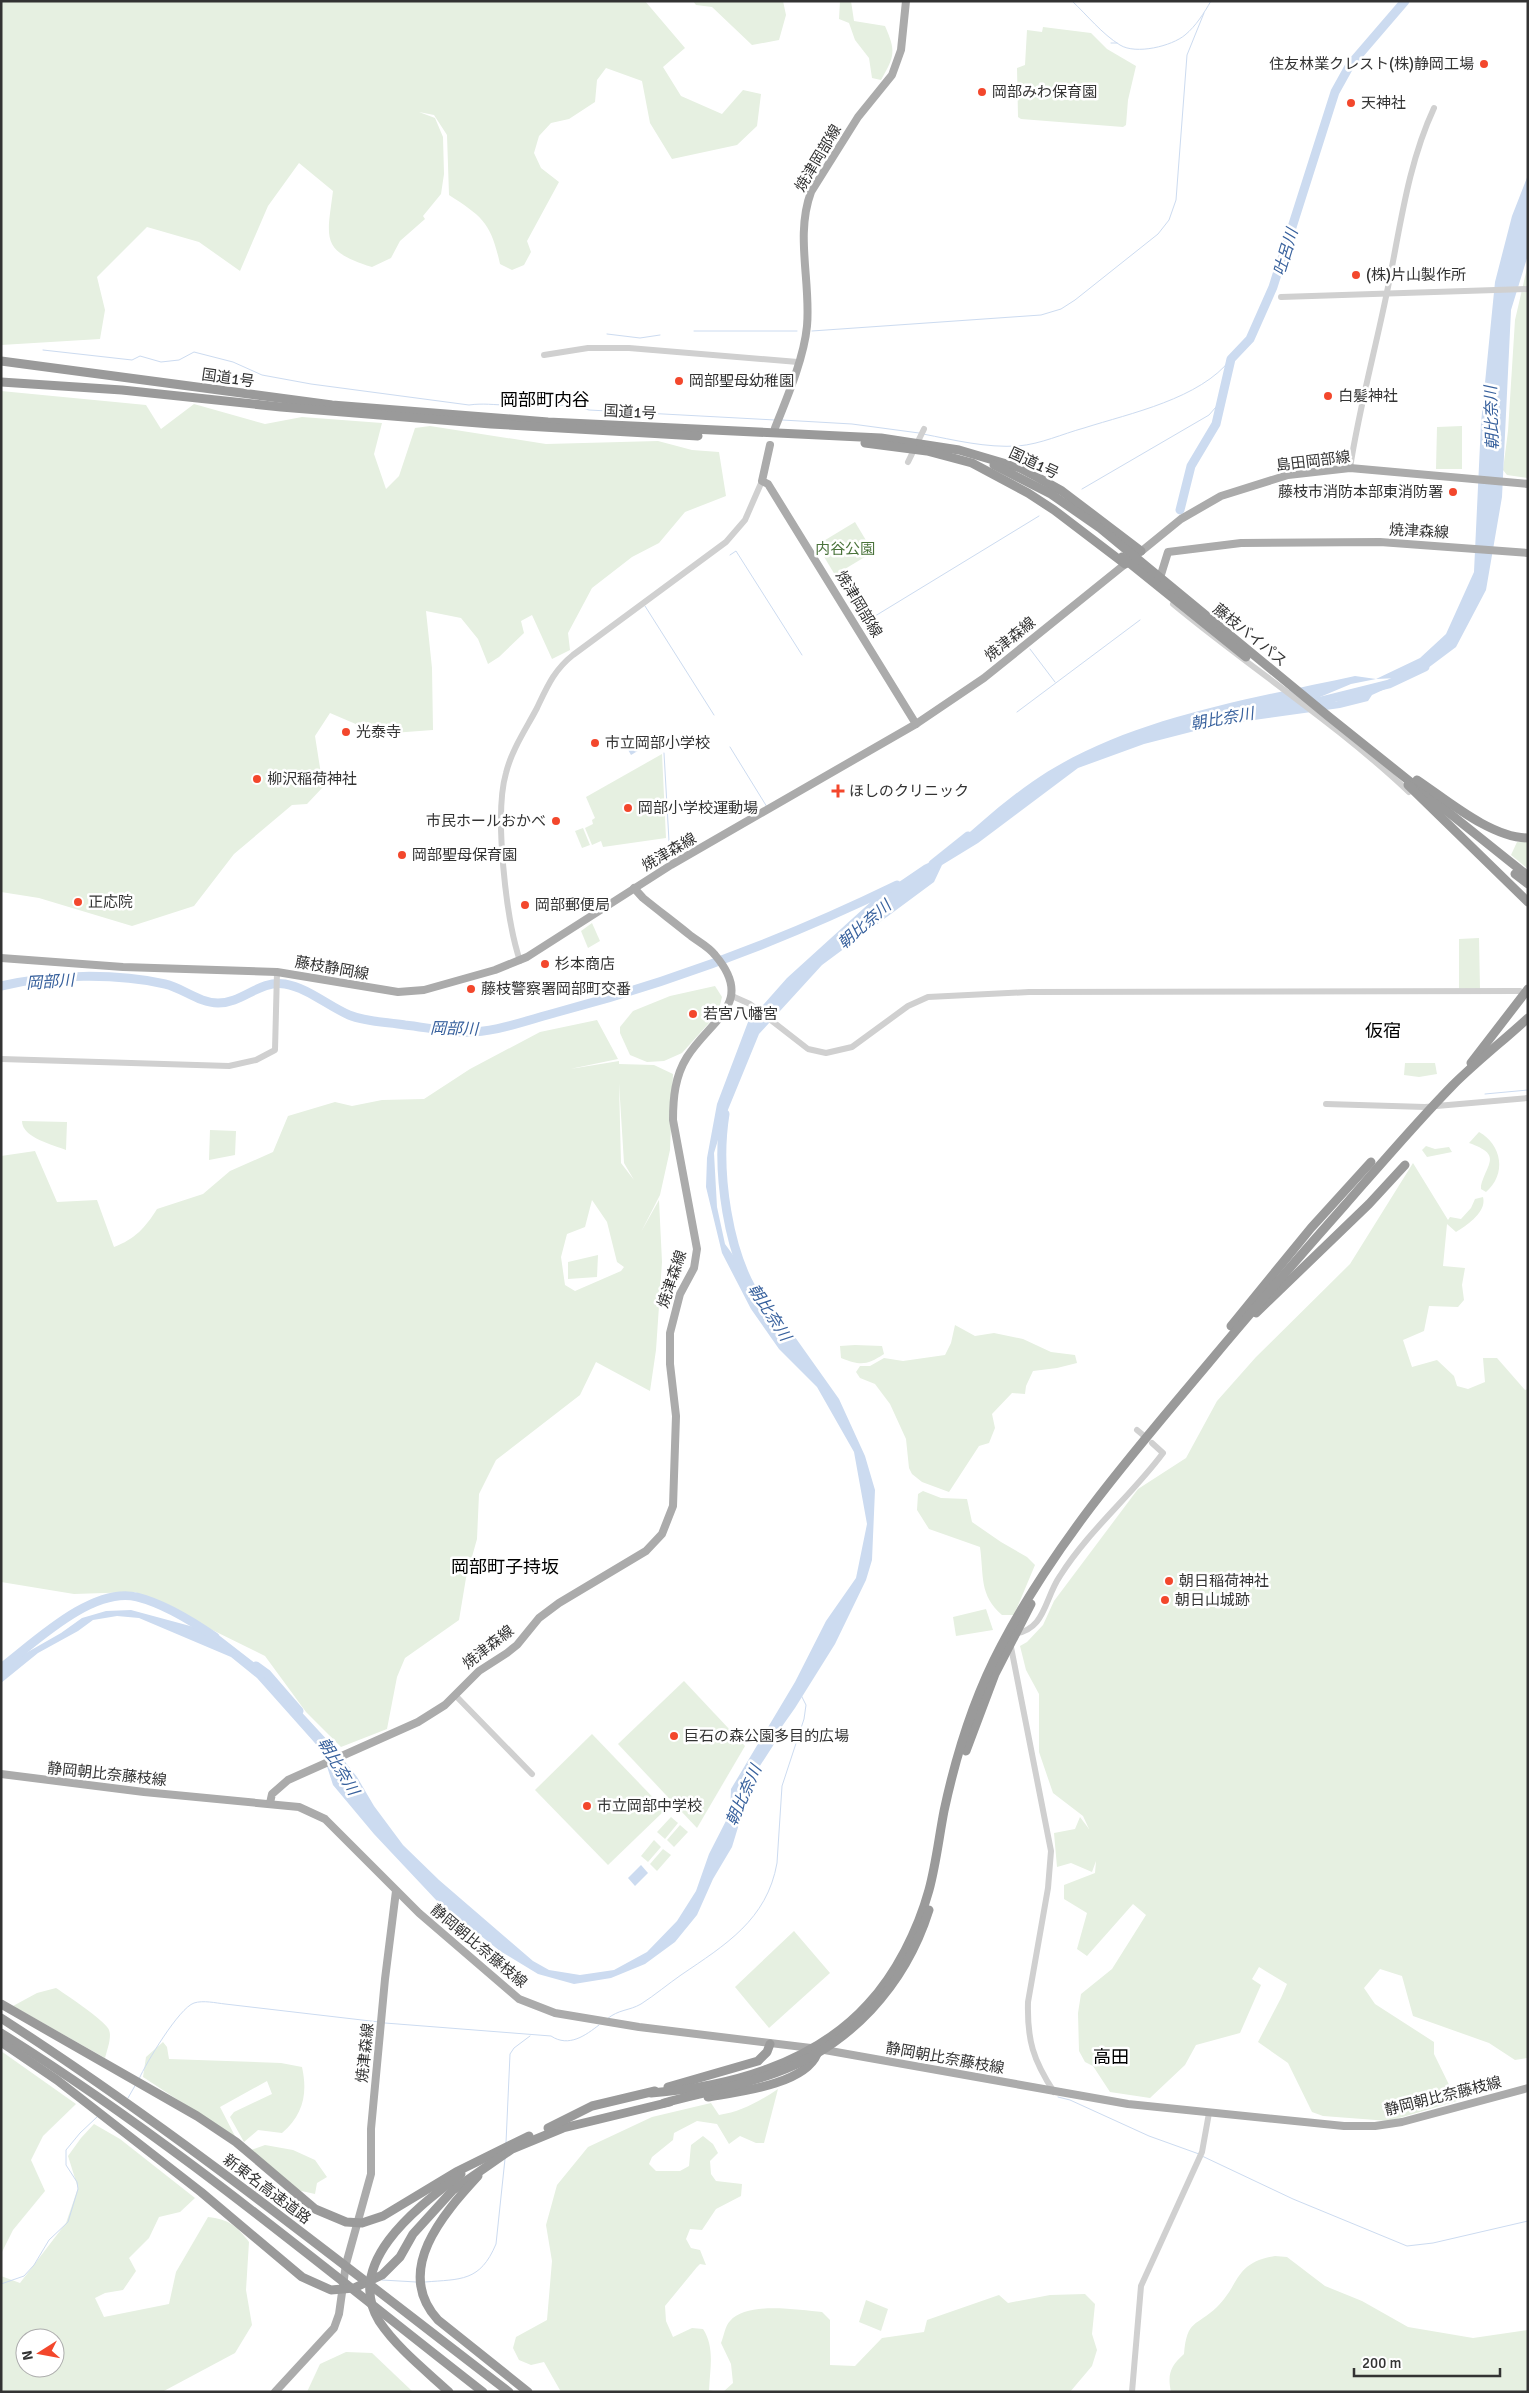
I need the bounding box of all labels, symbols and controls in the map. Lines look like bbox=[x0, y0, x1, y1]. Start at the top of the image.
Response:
place label: 住友林業クレスト(株)静岡工場 bbox=[1269, 55, 1474, 73]
marker: 住友林業クレスト(株)静岡工場 bbox=[1478, 58, 1490, 70]
place label: 岡部みわ保育園 bbox=[992, 83, 1097, 101]
marker: 岡部みわ保育園 bbox=[976, 86, 988, 98]
place label: 天神社 bbox=[1361, 94, 1406, 112]
marker: 天神社 bbox=[1345, 97, 1357, 109]
street label: 焼津岡部線 bbox=[791, 121, 845, 195]
water label: 吐呂川 bbox=[1269, 225, 1303, 278]
place label: (株)片山製作所 bbox=[1366, 266, 1466, 284]
marker: (株)片山製作所 bbox=[1350, 269, 1362, 281]
street label: 国道1号 bbox=[200, 365, 256, 391]
place label: 岡部聖母幼稚園 bbox=[689, 372, 794, 390]
marker: 岡部聖母幼稚園 bbox=[673, 375, 685, 387]
water label: 朝比奈川 bbox=[1481, 384, 1503, 450]
place label: 白髪神社 bbox=[1338, 387, 1398, 405]
district label: 岡部町内谷 bbox=[500, 389, 590, 411]
marker: 白髪神社 bbox=[1322, 390, 1334, 402]
street label: 国道1号 bbox=[603, 402, 657, 422]
street label: 国道1号 bbox=[1006, 444, 1062, 482]
street label: 島田岡部線 bbox=[1275, 447, 1351, 475]
place label: 藤枝市消防本部東消防署 bbox=[1278, 483, 1443, 501]
marker: 藤枝市消防本部東消防署 bbox=[1447, 486, 1459, 498]
street label: 焼津森線 bbox=[1389, 520, 1449, 542]
park label: 内谷公園 bbox=[815, 540, 875, 558]
street label: 焼津岡部線 bbox=[832, 567, 886, 641]
street label: 藤枝バイパス bbox=[1209, 600, 1291, 670]
street label: 焼津森線 bbox=[981, 613, 1039, 665]
water label: 朝比奈川 bbox=[1189, 703, 1257, 734]
place label: 光泰寺 bbox=[356, 723, 401, 741]
marker: 光泰寺 bbox=[340, 726, 352, 738]
place label: 市立岡部小学校 bbox=[605, 734, 710, 752]
marker: 市立岡部小学校 bbox=[589, 737, 601, 749]
place label: 柳沢稲荷神社 bbox=[267, 770, 357, 788]
marker: 柳沢稲荷神社 bbox=[251, 773, 263, 785]
place label: ほしのクリニック bbox=[849, 782, 969, 800]
marker: ほしのクリニック bbox=[831, 784, 845, 798]
place label: 岡部小学校運動場 bbox=[638, 799, 758, 817]
marker: 岡部小学校運動場 bbox=[622, 802, 634, 814]
place label: 市民ホールおかべ bbox=[426, 812, 546, 830]
marker: 市民ホールおかべ bbox=[550, 815, 562, 827]
street label: 焼津森線 bbox=[639, 829, 699, 875]
place label: 岡部聖母保育園 bbox=[412, 846, 517, 864]
marker: 岡部聖母保育園 bbox=[396, 849, 408, 861]
place label: 正応院 bbox=[88, 893, 133, 911]
water label: 朝比奈川 bbox=[834, 895, 897, 953]
marker: 正応院 bbox=[72, 896, 84, 908]
place label: 岡部郵便局 bbox=[535, 896, 610, 914]
marker: 岡部郵便局 bbox=[519, 899, 531, 911]
street label: 藤枝静岡線 bbox=[293, 953, 371, 983]
place label: 杉本商店 bbox=[555, 955, 615, 973]
marker: 杉本商店 bbox=[539, 958, 551, 970]
water label: 岡部川 bbox=[25, 970, 77, 994]
place label: 藤枝警察署岡部町交番 bbox=[481, 980, 631, 998]
marker: 藤枝警察署岡部町交番 bbox=[465, 983, 477, 995]
place label: 若宮八幡宮 bbox=[703, 1005, 778, 1023]
marker: 若宮八幡宮 bbox=[687, 1008, 699, 1020]
water label: 岡部川 bbox=[430, 1019, 480, 1039]
district label: 仮宿 bbox=[1365, 1020, 1401, 1042]
street label: 焼津森線 bbox=[654, 1248, 690, 1310]
water label: 朝比奈川 bbox=[743, 1280, 796, 1346]
district label: 岡部町子持坂 bbox=[451, 1556, 559, 1578]
place label: 朝日稲荷神社 bbox=[1179, 1572, 1269, 1590]
marker: 朝日稲荷神社 bbox=[1163, 1575, 1175, 1587]
place label: 朝日山城跡 bbox=[1175, 1591, 1250, 1609]
marker: 朝日山城跡 bbox=[1159, 1594, 1171, 1606]
street label: 焼津森線 bbox=[459, 1621, 517, 1673]
place label: 巨石の森公園多目的広場 bbox=[684, 1727, 849, 1745]
marker: 巨石の森公園多目的広場 bbox=[668, 1730, 680, 1742]
water label: 朝比奈川 bbox=[313, 1734, 364, 1801]
street label: 静岡朝比奈藤枝線 bbox=[46, 1759, 168, 1789]
water label: 朝比奈川 bbox=[722, 1760, 767, 1829]
place label: 市立岡部中学校 bbox=[597, 1797, 702, 1815]
marker: 市立岡部中学校 bbox=[581, 1800, 593, 1812]
street label: 静岡朝比奈藤枝線 bbox=[427, 1901, 531, 1991]
street label: 焼津森線 bbox=[353, 2022, 377, 2084]
street label: 静岡朝比奈藤枝線 bbox=[884, 2039, 1006, 2077]
district label: 高田 bbox=[1093, 2046, 1129, 2068]
street label: 静岡朝比奈藤枝線 bbox=[1383, 2073, 1503, 2119]
street label: 新東名高速道路 bbox=[220, 2150, 314, 2228]
north arrow bbox=[15, 2328, 65, 2378]
scale bar bbox=[1354, 2346, 1500, 2378]
text: N bbox=[18, 2349, 37, 2362]
text: 200 m bbox=[1362, 2354, 1402, 2372]

